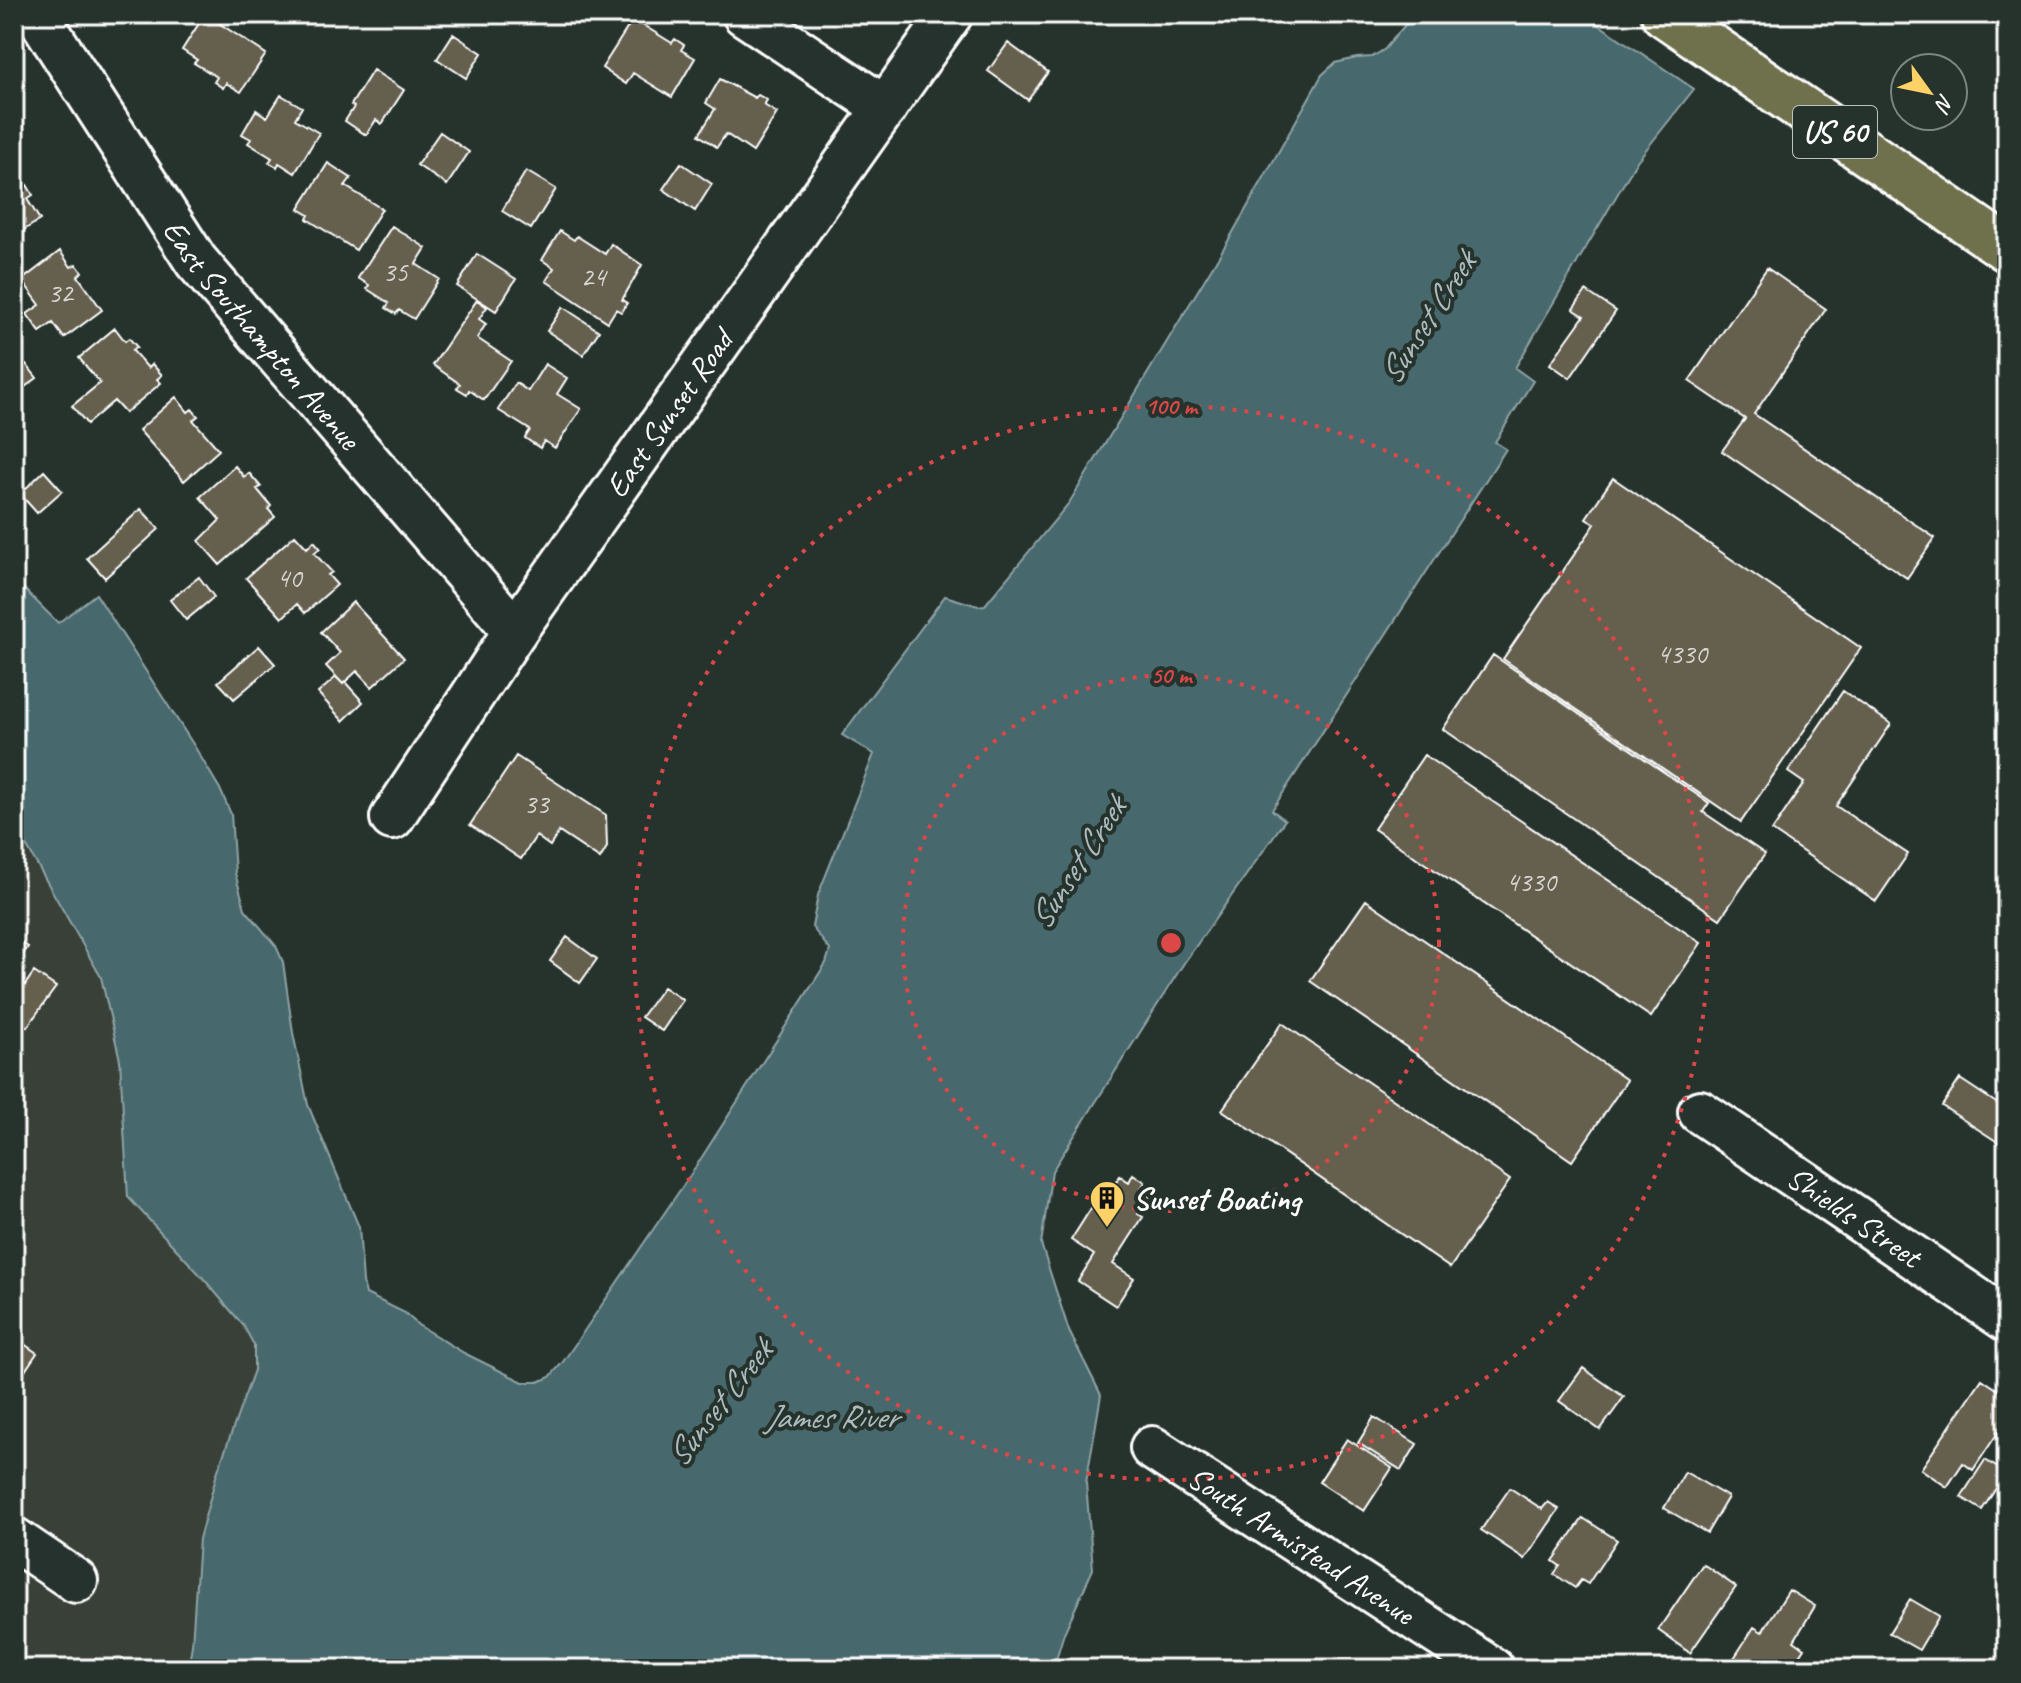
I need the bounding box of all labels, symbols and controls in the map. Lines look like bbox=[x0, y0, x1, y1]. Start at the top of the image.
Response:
north arrow bbox=[1889, 52, 1969, 132]
text: N bbox=[1928, 89, 1960, 119]
road number: US 60 bbox=[1793, 106, 1877, 158]
street label: East Southampton Avenue bbox=[154, 212, 371, 460]
water label: Sunset Creek bbox=[1368, 239, 1489, 392]
house number: 35 bbox=[382, 254, 409, 289]
house number: 24 bbox=[580, 259, 608, 294]
house number: 32 bbox=[47, 275, 75, 310]
street label: East Sunset Road bbox=[596, 318, 744, 505]
text: 100 m bbox=[1145, 391, 1199, 421]
house number: 40 bbox=[276, 560, 304, 595]
house number: 4330 bbox=[1657, 636, 1710, 671]
text: 50 m bbox=[1151, 660, 1194, 690]
water label: Sunset Creek bbox=[1018, 784, 1139, 937]
house number: 33 bbox=[523, 786, 551, 821]
house number: 4330 bbox=[1506, 864, 1559, 899]
centre of rings bbox=[1157, 929, 1185, 957]
street label: Shields Street bbox=[1779, 1156, 1932, 1278]
place label: Sunset Boating bbox=[1133, 1178, 1303, 1219]
building icon: Sunset Boating bbox=[1088, 1179, 1126, 1229]
water label: Sunset Creek bbox=[656, 1327, 785, 1475]
water label: James River bbox=[762, 1395, 903, 1438]
street label: South Armistead Avenue bbox=[1180, 1456, 1424, 1635]

